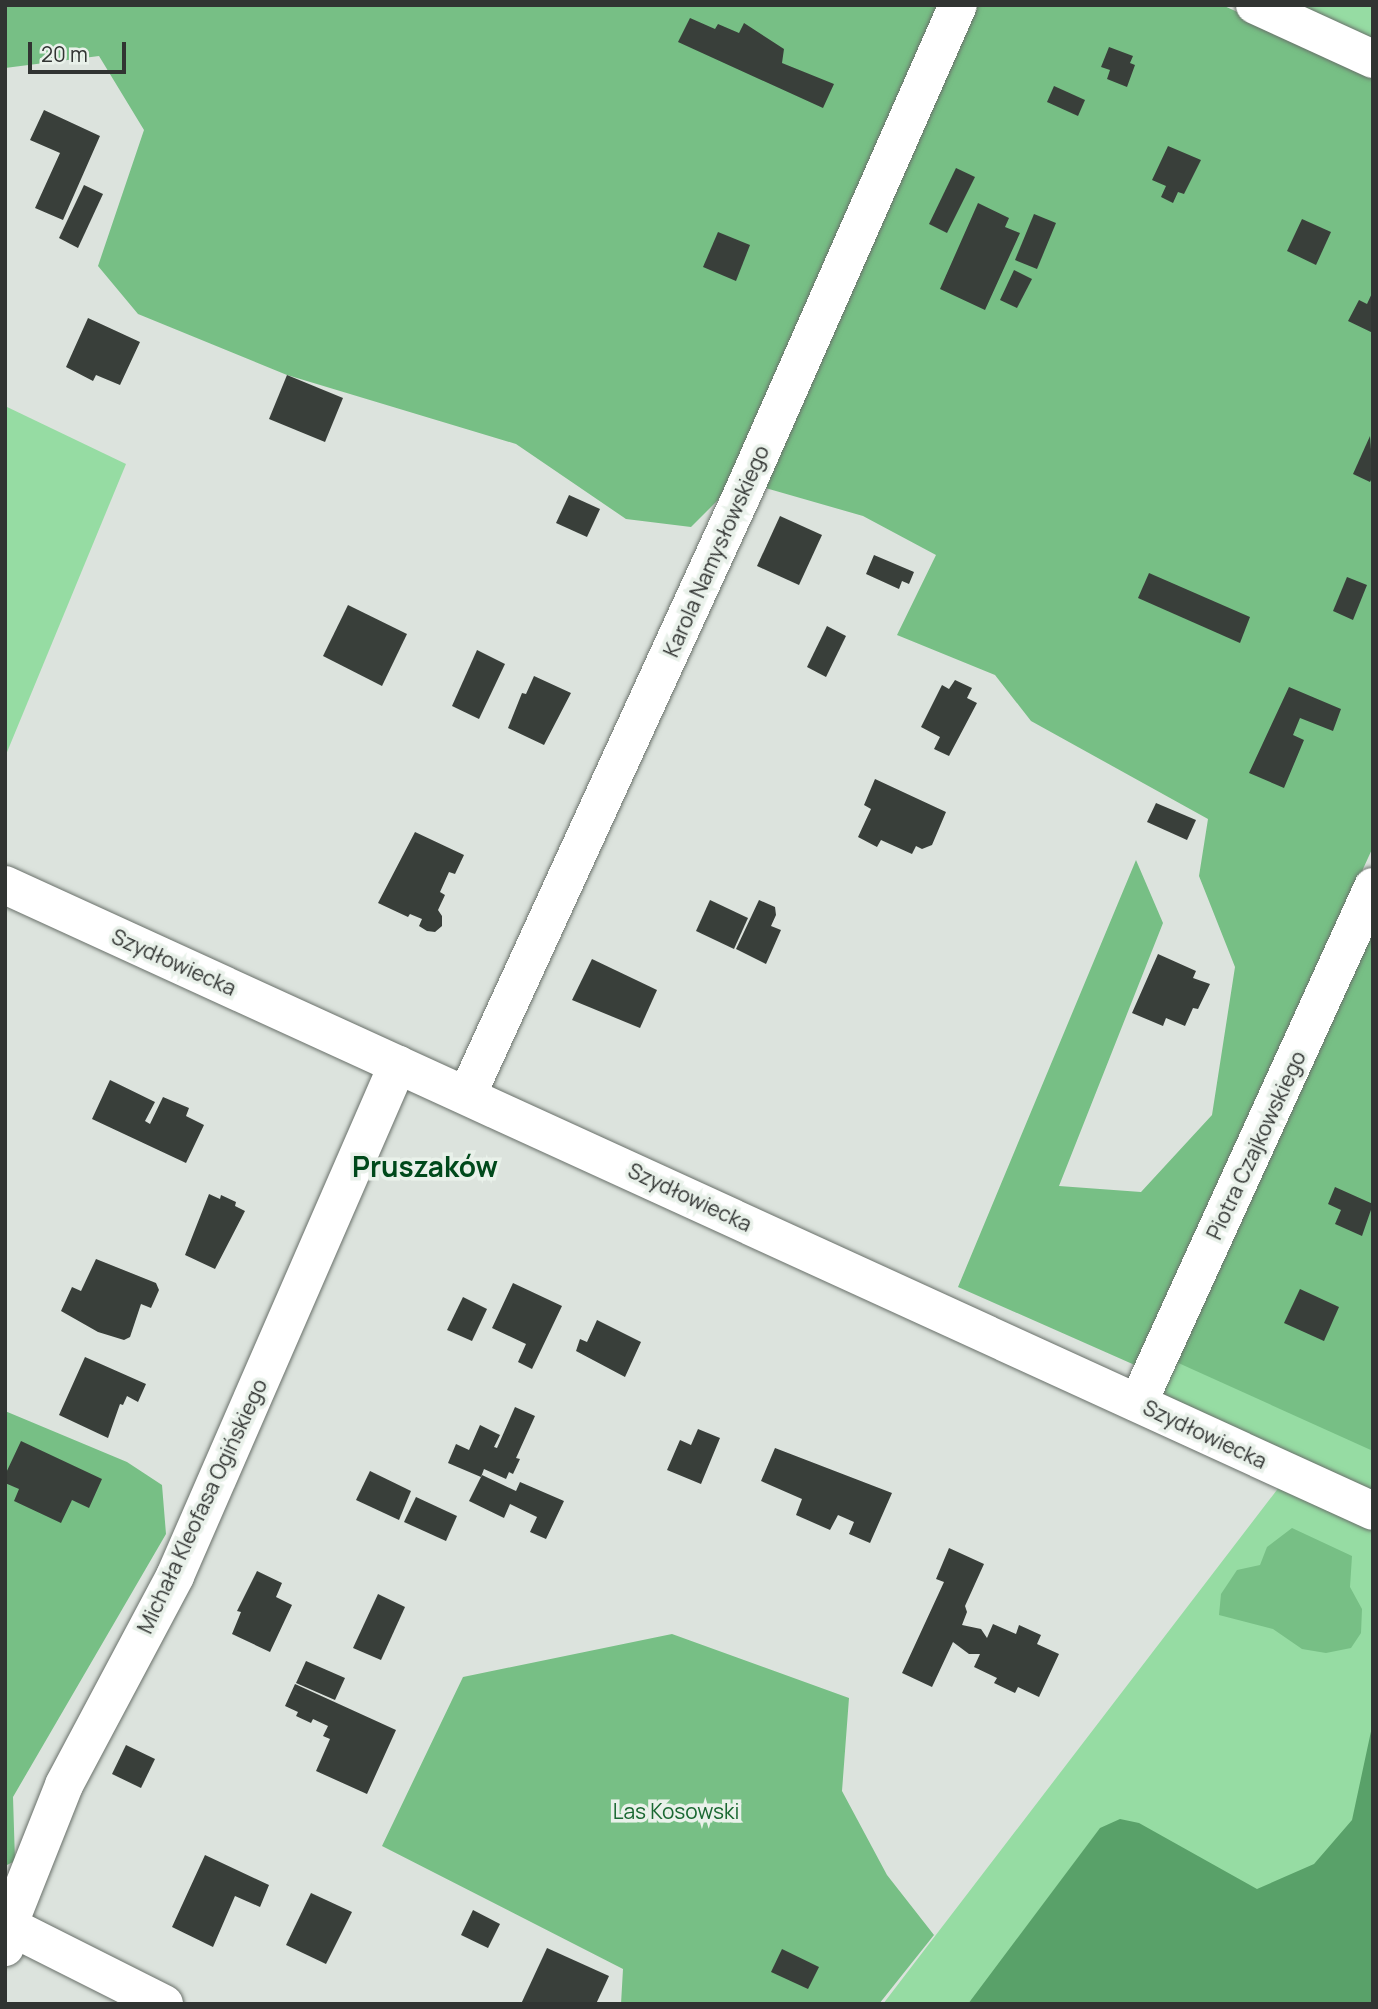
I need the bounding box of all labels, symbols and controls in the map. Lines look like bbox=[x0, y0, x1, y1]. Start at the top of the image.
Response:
scale bar bbox=[32, 28, 130, 72]
text: 20 m bbox=[41, 40, 88, 68]
street label: Karola Namysłowskiego bbox=[658, 441, 774, 661]
street label: Szydłowiecka bbox=[108, 923, 240, 1001]
street label: Piotra Czajkowskiego bbox=[1201, 1047, 1311, 1243]
district label: Pruszaków bbox=[352, 1149, 498, 1183]
street label: Szydłowiecka bbox=[624, 1157, 756, 1237]
street label: Michała Kleofasa Ogińskiego bbox=[132, 1375, 272, 1637]
street label: Szydłowiecka bbox=[1139, 1394, 1271, 1474]
park label: Las Kosowski bbox=[613, 1798, 739, 1824]

